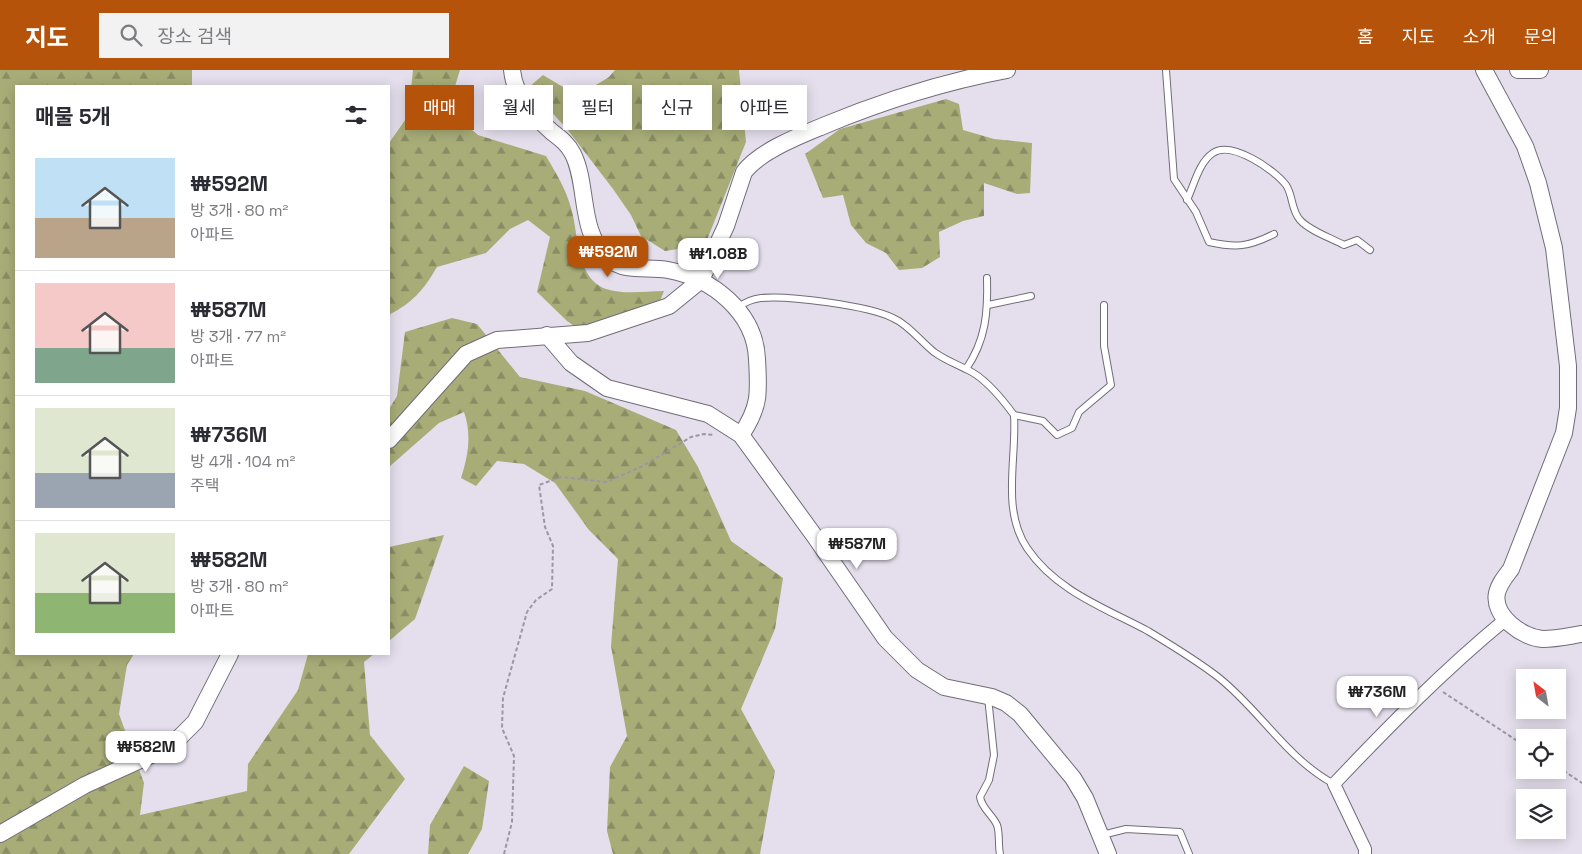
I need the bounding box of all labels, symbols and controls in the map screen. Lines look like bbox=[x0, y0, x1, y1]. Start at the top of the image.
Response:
search box bbox=[99, 13, 449, 58]
icon: search bbox=[117, 21, 145, 49]
text: 지도 bbox=[25, 22, 69, 53]
text: 장소 검색 bbox=[157, 24, 232, 49]
text: 홈 bbox=[1357, 25, 1374, 48]
text: 지도 bbox=[1402, 25, 1435, 48]
text: 소개 bbox=[1463, 25, 1496, 48]
text: 문의 bbox=[1524, 25, 1557, 48]
chip: 매매 bbox=[405, 85, 474, 130]
chip: 월세 bbox=[484, 85, 553, 130]
chip: 필터 bbox=[563, 85, 632, 130]
chip: 신규 bbox=[642, 85, 712, 130]
chip: 아파트 bbox=[722, 85, 807, 130]
icon: filters bbox=[342, 101, 370, 129]
text: 매물 5개 bbox=[35, 103, 111, 130]
text: ₩592M bbox=[190, 170, 268, 197]
icon: home bbox=[75, 178, 135, 238]
text: 방 3개 · 80 m² bbox=[190, 200, 288, 221]
text: 아파트 bbox=[190, 224, 234, 245]
pin: ₩592M bbox=[573, 236, 643, 278]
pin: ₩1.08B bbox=[677, 238, 759, 280]
text: ₩592M bbox=[578, 241, 638, 262]
text: ₩1.08B bbox=[689, 243, 747, 264]
text: ₩587M bbox=[190, 296, 267, 323]
icon: home bbox=[75, 303, 135, 363]
text: 방 3개 · 77 m² bbox=[190, 326, 286, 347]
text: 아파트 bbox=[190, 350, 234, 371]
text: ₩736M bbox=[190, 421, 267, 448]
icon: home bbox=[75, 428, 135, 488]
text: 방 4개 · 104 m² bbox=[190, 451, 295, 472]
text: 주택 bbox=[190, 475, 219, 496]
pin: ₩587M bbox=[822, 528, 892, 570]
text: ₩587M bbox=[828, 533, 886, 554]
text: ₩582M bbox=[190, 546, 268, 573]
icon: home bbox=[75, 553, 135, 613]
text: 방 3개 · 80 m² bbox=[190, 576, 288, 597]
text: 아파트 bbox=[190, 600, 234, 621]
north arrow bbox=[1516, 669, 1566, 719]
map controls bbox=[1516, 669, 1566, 839]
pin: ₩736M bbox=[1342, 676, 1412, 718]
text: ₩736M bbox=[1348, 681, 1406, 702]
button: locate bbox=[1516, 729, 1566, 779]
pin: ₩582M bbox=[111, 730, 181, 773]
text: ₩582M bbox=[116, 736, 176, 757]
button: layers bbox=[1516, 789, 1566, 839]

